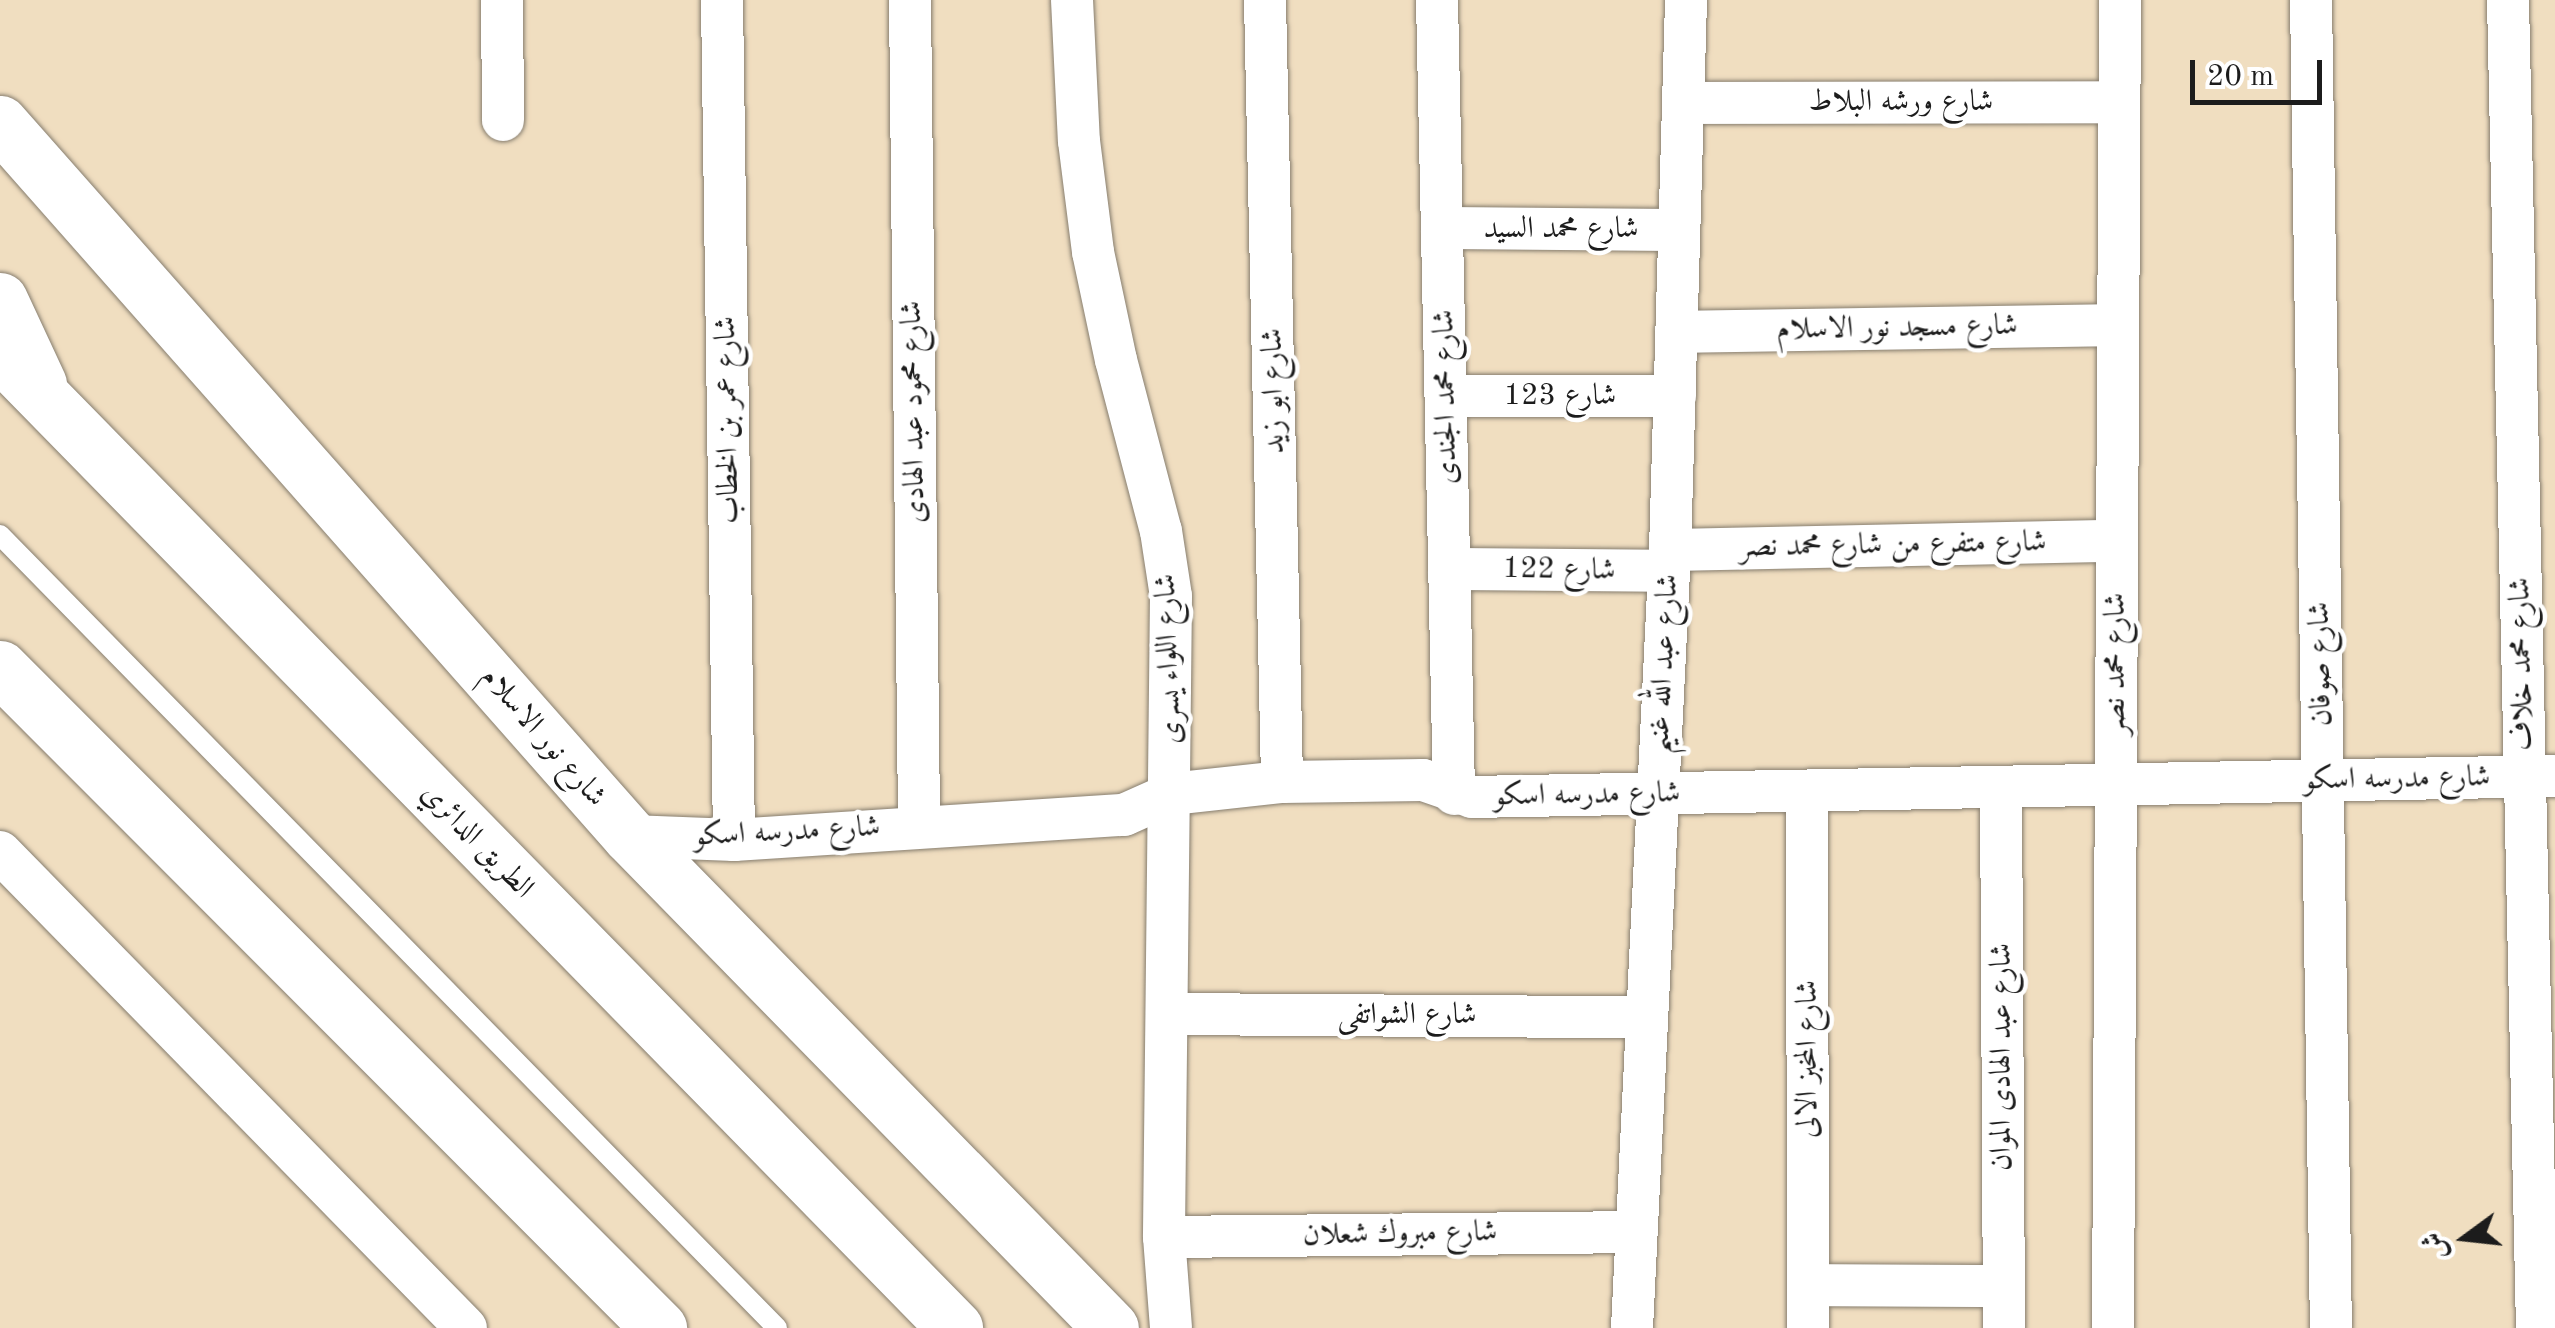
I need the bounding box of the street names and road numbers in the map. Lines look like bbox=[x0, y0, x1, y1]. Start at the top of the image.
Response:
street label: شارع ورشه البلاط bbox=[1809, 84, 1993, 120]
street label: شارع محمد السيد bbox=[1483, 211, 1639, 247]
street label: شارع محمود عبد الهادى bbox=[894, 300, 934, 524]
street label: شارع مسجد نور الاسلام bbox=[1776, 308, 2018, 348]
street label: شارع محمد الجندى bbox=[1426, 309, 1466, 485]
street label: شارع عمر بن الخطاب bbox=[708, 316, 748, 524]
street label: شارع ابو زيد bbox=[1255, 328, 1293, 454]
street label: شارع 123 bbox=[1504, 378, 1616, 414]
street label: شارع متفرع من شارع محمد نصر bbox=[1739, 524, 2047, 566]
street label: شارع 122 bbox=[1502, 551, 1616, 589]
street label: شارع اللواء يسرى bbox=[1148, 573, 1190, 745]
street label: شارع عبد الله غنيم bbox=[1641, 573, 1687, 755]
street label: شارع محمد خلاف bbox=[2502, 577, 2542, 751]
street label: شارع محمد نصر bbox=[2098, 593, 2134, 735]
street label: شارع صوفان bbox=[2302, 601, 2340, 727]
street label: شارع نور الاسلام bbox=[472, 660, 614, 814]
street label: شارع مدرسه اسكو bbox=[2303, 759, 2491, 799]
street label: شارع مدرسه اسكو bbox=[1493, 775, 1681, 815]
street label: الطريق الدائري bbox=[413, 776, 541, 906]
street label: شارع مدرسه اسكو bbox=[693, 809, 881, 855]
street label: شارع عبد الهادى الموان bbox=[1984, 943, 2020, 1171]
street label: شارع المخبز الالى bbox=[1790, 980, 1826, 1138]
street label: شارع الشواتفى bbox=[1338, 997, 1476, 1033]
street label: شارع مبروك شعلان bbox=[1302, 1214, 1498, 1254]

